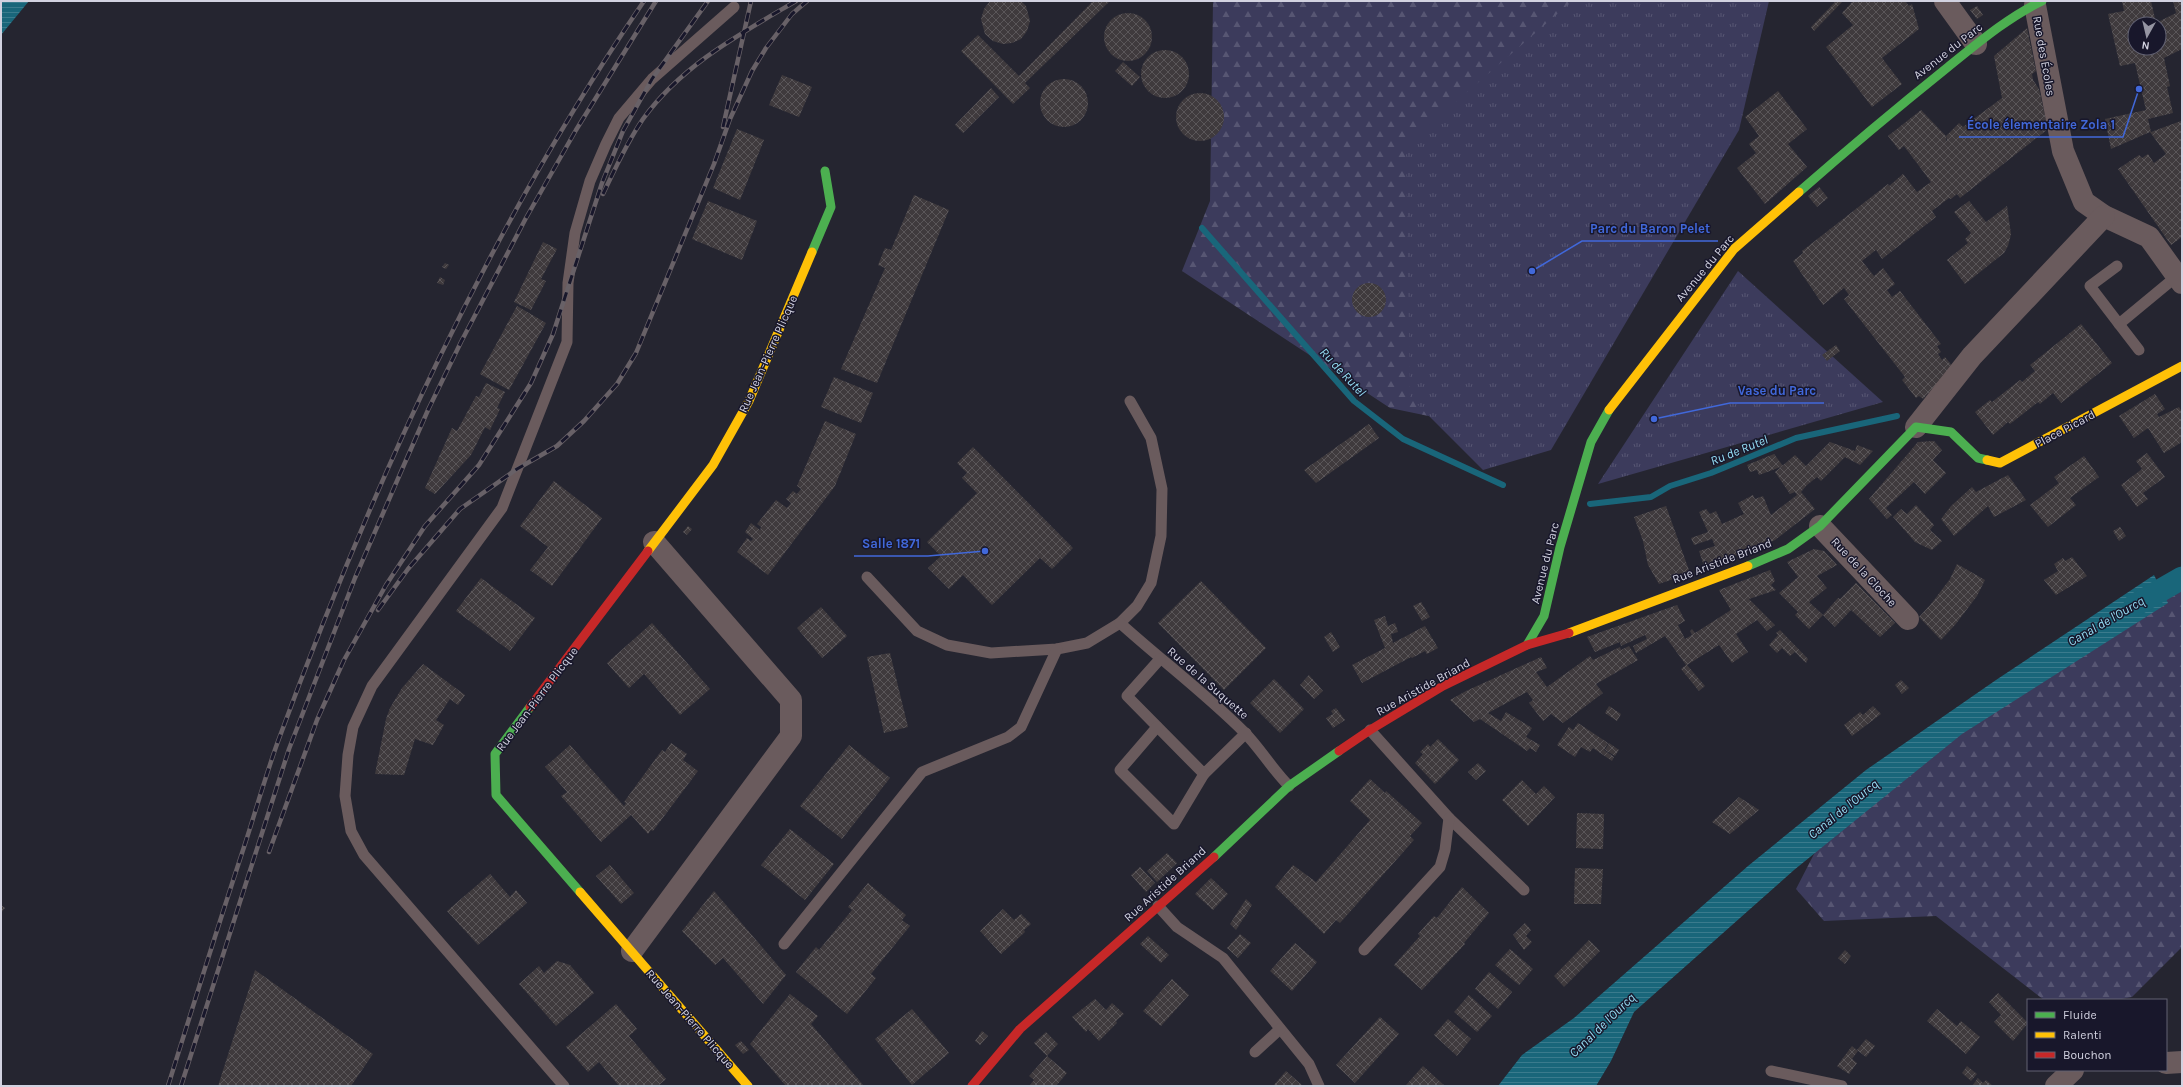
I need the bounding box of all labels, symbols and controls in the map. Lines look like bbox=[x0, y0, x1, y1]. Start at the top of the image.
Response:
street label: Rue des Écoles bbox=[2030, 15, 2059, 97]
north arrow bbox=[2127, 16, 2167, 56]
street label: Avenue du Parc bbox=[1911, 20, 1985, 82]
text: N bbox=[2141, 38, 2150, 52]
callout: École élementaire Zola 1 bbox=[1959, 112, 2123, 137]
text: École élementaire Zola 1 bbox=[1967, 115, 2115, 132]
callout: Parc du Baron Pelet bbox=[1582, 216, 1718, 241]
text: Parc du Baron Pelet bbox=[1590, 221, 1710, 236]
street label: Avenue du Parc bbox=[1673, 232, 1737, 304]
street label: Rue Jean-Pierre Plicque bbox=[736, 293, 800, 415]
water label: Ru de Rutel bbox=[1317, 345, 1369, 399]
callout: Vase du Parc bbox=[1730, 378, 1824, 403]
text: Vase du Parc bbox=[1738, 383, 1816, 398]
street label: Place Picard bbox=[2032, 407, 2098, 451]
water label: Ru de Rutel bbox=[1708, 432, 1770, 468]
street label: Avenue du Parc bbox=[1528, 521, 1562, 605]
callout: Salle 1871 bbox=[854, 531, 928, 556]
street label: Rue de la Cloche bbox=[1828, 535, 1900, 609]
text: Salle 1871 bbox=[862, 536, 920, 551]
street label: Rue Aristide Briand bbox=[1670, 536, 1774, 586]
water label: Canal de l'Ourcq bbox=[2065, 593, 2148, 650]
street label: Rue Jean-Pierre Plicque bbox=[493, 644, 581, 754]
street label: Rue de la Suquette bbox=[1165, 644, 1251, 722]
street label: Rue Aristide Briand bbox=[1374, 655, 1472, 719]
water label: Canal de l'Ourcq bbox=[1805, 776, 1882, 843]
street label: Rue Aristide Briand bbox=[1121, 844, 1209, 924]
street label: Rue Jean-Pierre Plicque bbox=[643, 967, 737, 1071]
water label: Canal de l'Ourcq bbox=[1566, 990, 1639, 1061]
legend bbox=[2027, 999, 2167, 1071]
text: Fluide bbox=[2063, 1008, 2097, 1022]
text: Ralenti bbox=[2063, 1028, 2102, 1042]
text: Bouchon bbox=[2063, 1048, 2112, 1062]

